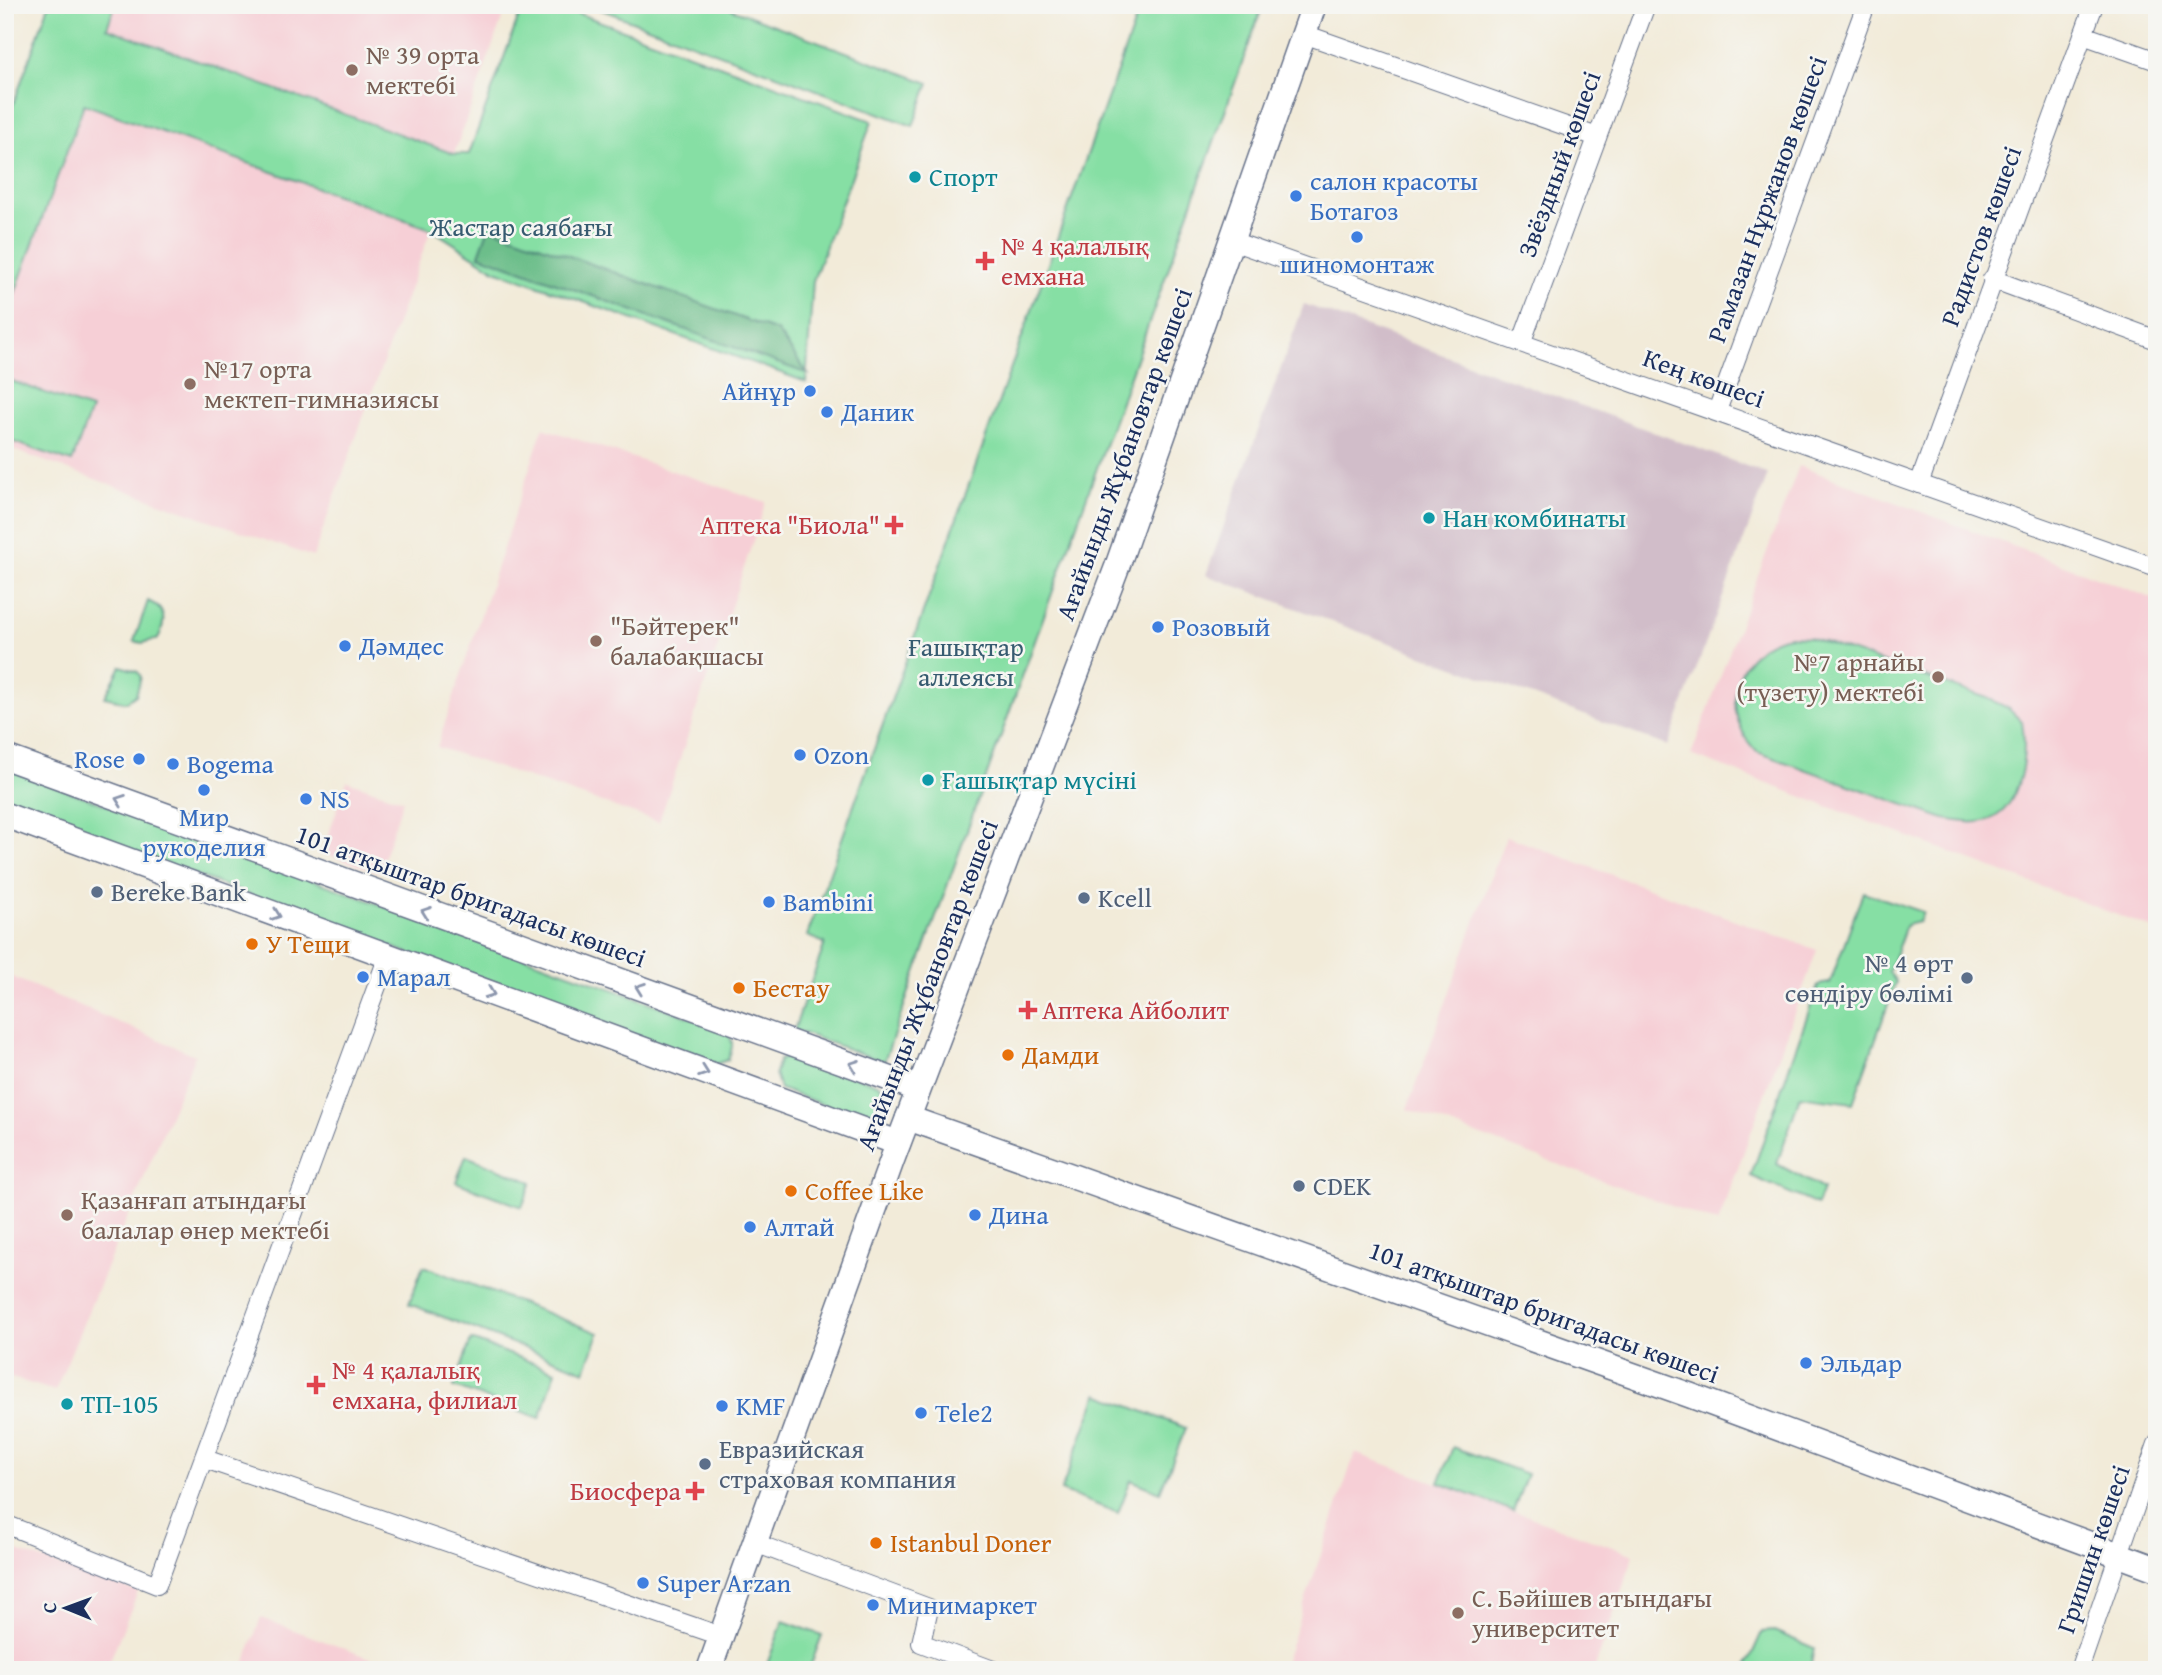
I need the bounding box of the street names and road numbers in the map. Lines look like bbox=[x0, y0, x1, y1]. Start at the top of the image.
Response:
street label: Рамазан Нұржанов көшесі bbox=[1696, 50, 1837, 348]
street label: Звёздный көшесі bbox=[1507, 65, 1610, 263]
street label: Радистов көшесі bbox=[1930, 140, 2031, 331]
street label: Ағайынды Жұбановтар көшесі bbox=[1045, 282, 1202, 626]
street label: Кең көшесі bbox=[1638, 338, 1770, 418]
street label: 101 атқыштар бригадасы көшесі bbox=[290, 814, 652, 977]
street label: Ағайынды Жұбановтар көшесі bbox=[845, 814, 1008, 1156]
street label: 101 атқыштар бригадасы көшесі bbox=[1363, 1230, 1725, 1393]
street label: Гришин көшесі bbox=[2045, 1459, 2140, 1638]

